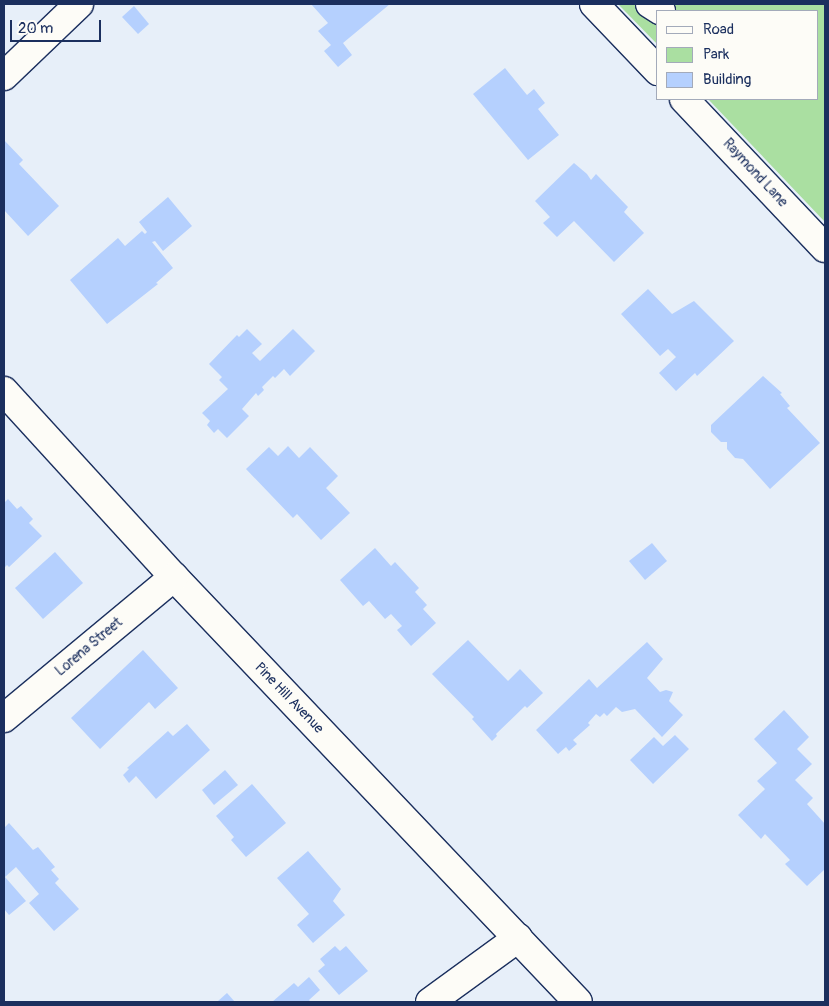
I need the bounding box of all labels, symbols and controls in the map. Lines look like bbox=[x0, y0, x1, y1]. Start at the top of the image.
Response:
scale bar bbox=[12, 10, 104, 42]
legend bbox=[656, 10, 819, 100]
text: 20 m bbox=[18, 19, 53, 38]
text: Road bbox=[703, 20, 734, 39]
text: Park bbox=[703, 45, 729, 64]
text: Building bbox=[703, 70, 751, 89]
street label: Raymond Lane bbox=[719, 135, 791, 211]
street label: Lorena Street bbox=[52, 614, 126, 680]
street label: Pine Hill Avenue bbox=[251, 659, 327, 737]

